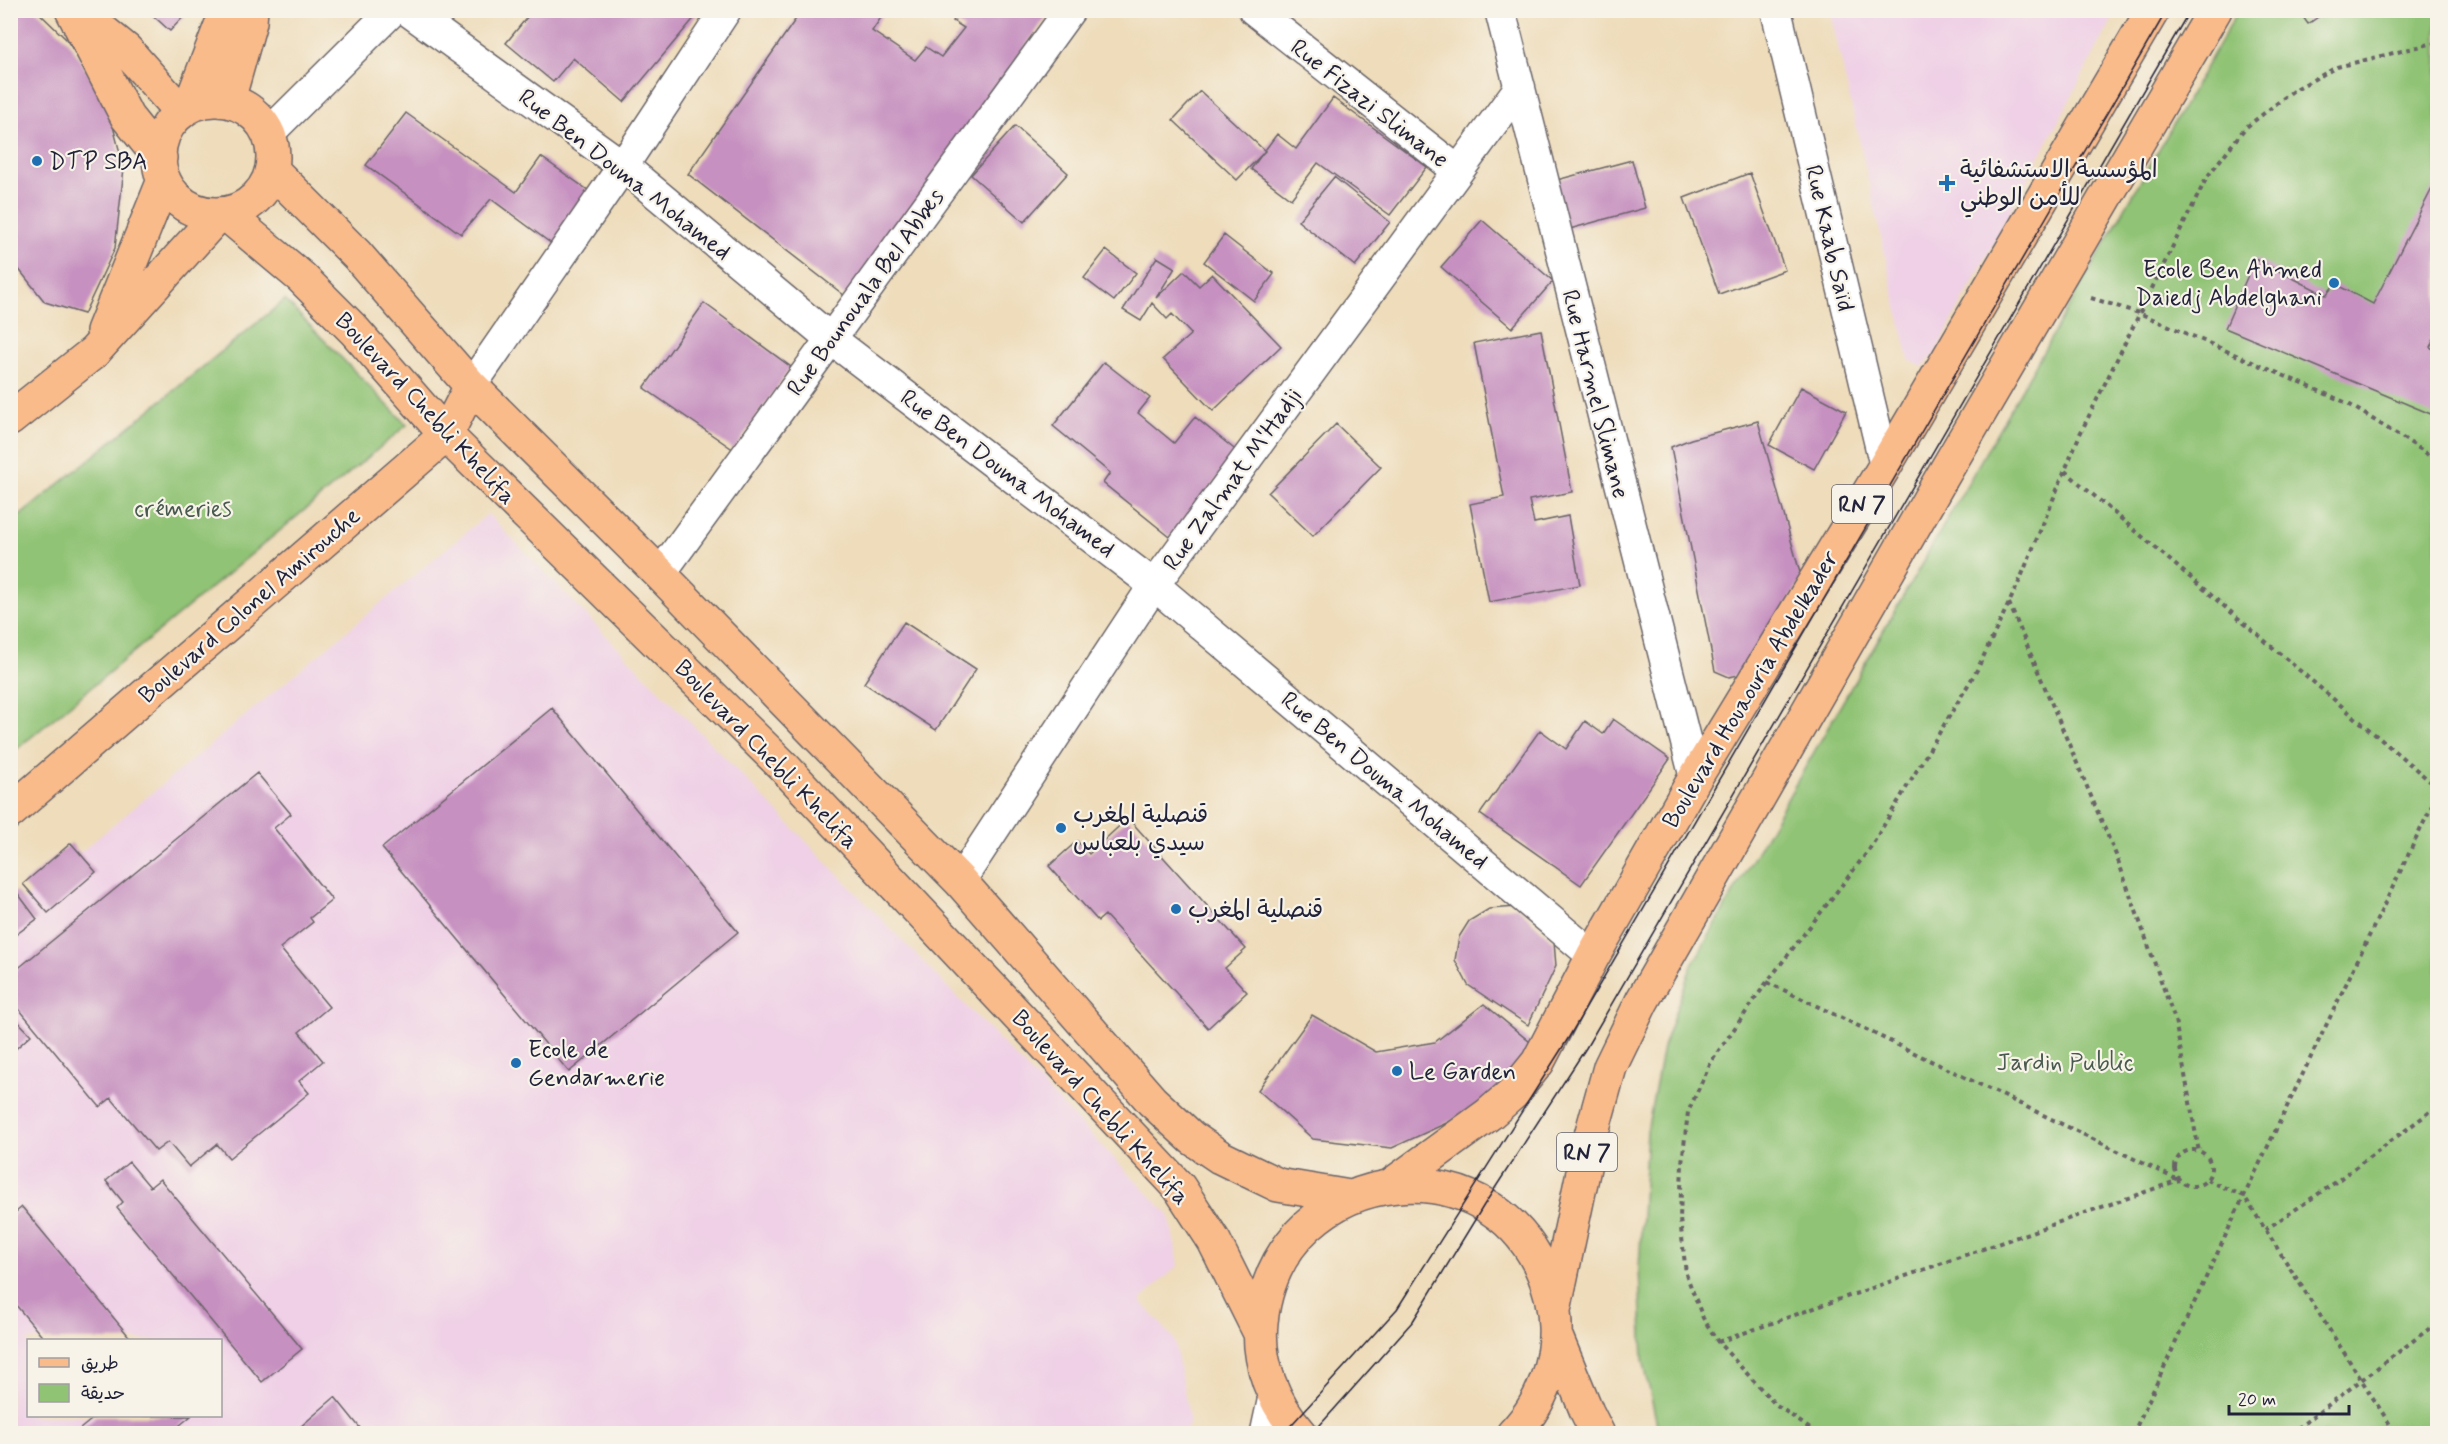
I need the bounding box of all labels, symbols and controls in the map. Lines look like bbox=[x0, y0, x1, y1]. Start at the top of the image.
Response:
street label: Rue Fizazi Slimane bbox=[1284, 33, 1455, 176]
street label: Rue Ben Douma Mohamed bbox=[511, 82, 737, 268]
place label: DTP SBA bbox=[49, 147, 148, 178]
marker: DTP SBA bbox=[30, 154, 44, 168]
place label: المؤسسة الاستشفائية للأمن الوطني bbox=[1960, 155, 2158, 218]
street label: Rue Kaab Saïd bbox=[1797, 162, 1860, 315]
marker: المؤسسة الاستشفائية للأمن الوطني bbox=[1938, 174, 1956, 192]
street label: Rue Bounouala Bel Abbes bbox=[780, 183, 952, 403]
place label: Ecole Ben Ahmed Daiedj Abdelghani bbox=[2136, 255, 2322, 316]
marker: Ecole Ben Ahmed Daiedj Abdelghani bbox=[2327, 276, 2341, 290]
street label: Rue Harmel Slimane bbox=[1554, 287, 1635, 502]
street label: Boulevard Chebli Khelifa bbox=[328, 306, 522, 512]
street label: Rue Zalmat M'Hadji bbox=[1156, 382, 1310, 577]
street label: Rue Ben Douma Mohamed bbox=[893, 383, 1121, 565]
road number: RN 7 bbox=[1832, 485, 1892, 523]
park label: crémeries bbox=[134, 494, 232, 525]
street label: Boulevard Colonel Amirouche bbox=[133, 501, 367, 711]
street label: Boulevard Houaouria Abdelkader bbox=[1656, 545, 1847, 834]
street label: Boulevard Chebli Khelifa bbox=[667, 654, 865, 857]
street label: Rue Ben Douma Mohamed bbox=[1274, 685, 1494, 877]
place label: قنصلية المغرب سيدي بلعباس bbox=[1073, 800, 1208, 859]
marker: قنصلية المغرب سيدي بلعباس bbox=[1054, 821, 1068, 835]
place label: قنصلية المغرب bbox=[1188, 895, 1323, 926]
marker: قنصلية المغرب bbox=[1169, 902, 1183, 916]
street label: Boulevard Chebli Khelifa bbox=[1004, 1004, 1196, 1212]
place label: Ecole de Gendarmerie bbox=[528, 1035, 665, 1094]
park label: Jardin Public bbox=[1996, 1048, 2134, 1079]
marker: Ecole de Gendarmerie bbox=[509, 1056, 523, 1070]
place label: Le Garden bbox=[1409, 1057, 1516, 1088]
marker: Le Garden bbox=[1390, 1064, 1404, 1078]
road number: RN 7 bbox=[1557, 1133, 1617, 1171]
legend bbox=[27, 1339, 222, 1417]
text: طريق bbox=[81, 1352, 119, 1376]
scale bar bbox=[2229, 1378, 2349, 1416]
text: حديقة bbox=[81, 1382, 125, 1406]
text: 20 m bbox=[2238, 1388, 2276, 1412]

